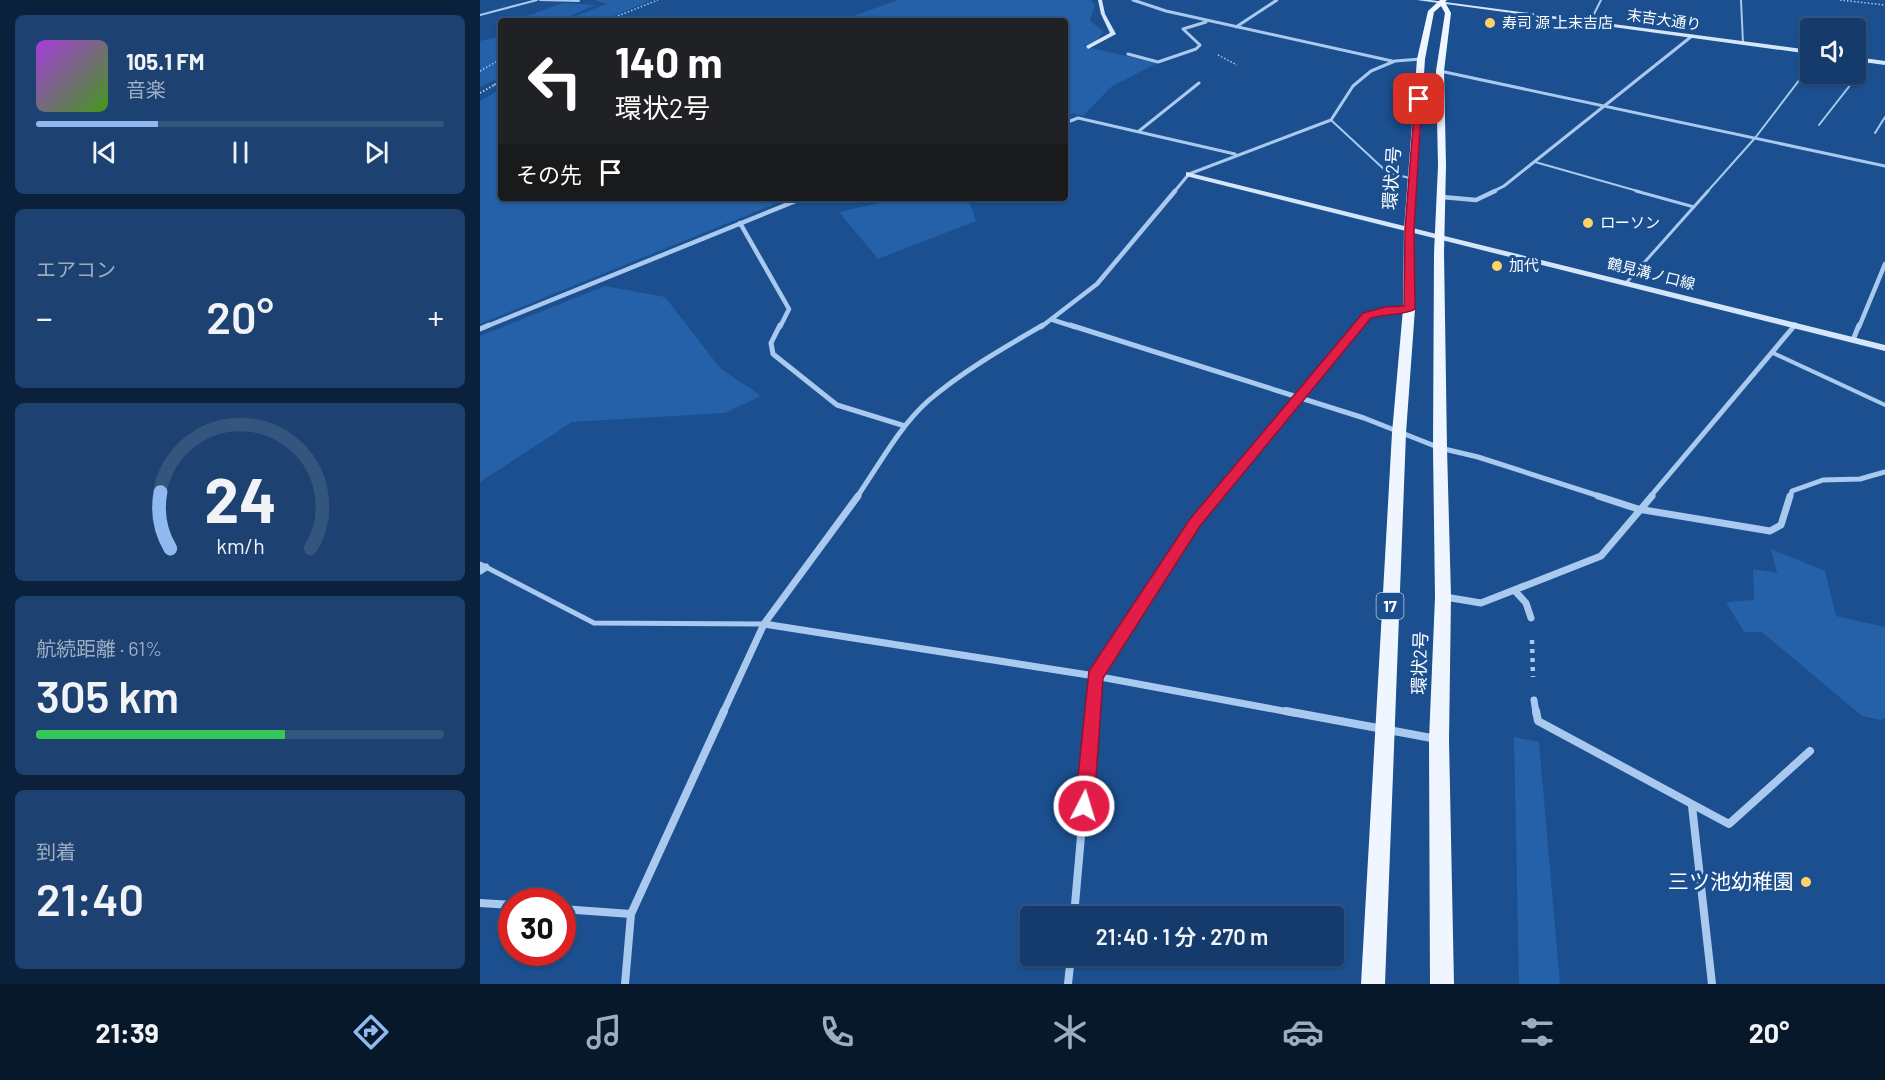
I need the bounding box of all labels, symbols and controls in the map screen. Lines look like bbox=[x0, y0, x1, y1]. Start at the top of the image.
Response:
street label: 末吉大通り bbox=[1626, 5, 1703, 33]
place label: 寿司 源 上末吉店 bbox=[1502, 13, 1613, 31]
marker: 寿司 源 上末吉店 bbox=[1483, 16, 1497, 30]
map controls bbox=[1800, 18, 1866, 84]
button: sound bbox=[1800, 18, 1866, 84]
text: 140 m bbox=[615, 36, 723, 86]
icon: left bbox=[516, 42, 594, 120]
text: 105.1 FM bbox=[126, 48, 204, 74]
pin bbox=[1393, 73, 1444, 124]
text: 音楽 bbox=[126, 77, 166, 101]
icon: arrive bbox=[1402, 82, 1435, 115]
text: 環状2号 bbox=[615, 91, 710, 123]
icon: previous bbox=[88, 136, 121, 169]
icon: pause bbox=[224, 136, 257, 169]
icon: next bbox=[360, 136, 393, 169]
street label: 環状2号 bbox=[1378, 145, 1404, 210]
icon: arrive bbox=[594, 156, 627, 189]
text: その先 bbox=[516, 161, 582, 187]
place label: ローソン bbox=[1600, 213, 1660, 231]
marker: ローソン bbox=[1581, 216, 1595, 230]
street label: 鶴見溝ノ口線 bbox=[1605, 253, 1697, 293]
place label: 加代 bbox=[1509, 256, 1539, 274]
text: エアコン bbox=[36, 257, 116, 281]
marker: 加代 bbox=[1490, 259, 1504, 273]
text: 20° bbox=[206, 289, 274, 343]
text: − bbox=[36, 297, 53, 337]
text: + bbox=[428, 297, 444, 337]
text: 24 bbox=[204, 461, 276, 535]
text: km/h bbox=[216, 533, 264, 558]
road number: 17 bbox=[1376, 593, 1404, 619]
street label: 環状2号 bbox=[1407, 631, 1431, 695]
text: 航続距離 · 61% bbox=[36, 636, 162, 660]
text: 305 km bbox=[36, 668, 179, 722]
position arrow bbox=[1052, 774, 1116, 838]
text: 到着 bbox=[36, 839, 76, 863]
place label: 三ツ池幼稚園 bbox=[1668, 868, 1794, 893]
text: 21:40 bbox=[36, 871, 144, 925]
marker: 三ツ池幼稚園 bbox=[1799, 875, 1813, 889]
speed limit sign: 30 bbox=[498, 888, 576, 966]
text: 21:40 · 1 分 · 270 m bbox=[1096, 923, 1268, 949]
icon: directions bbox=[350, 1011, 392, 1053]
icon: music bbox=[583, 1011, 625, 1053]
icon: phone bbox=[816, 1011, 858, 1053]
icon: climate bbox=[1049, 1011, 1091, 1053]
icon: car bbox=[1282, 1011, 1324, 1053]
icon: filters bbox=[1516, 1011, 1558, 1053]
text: 21:39 bbox=[96, 1016, 159, 1048]
text: 20° bbox=[1749, 1016, 1789, 1048]

